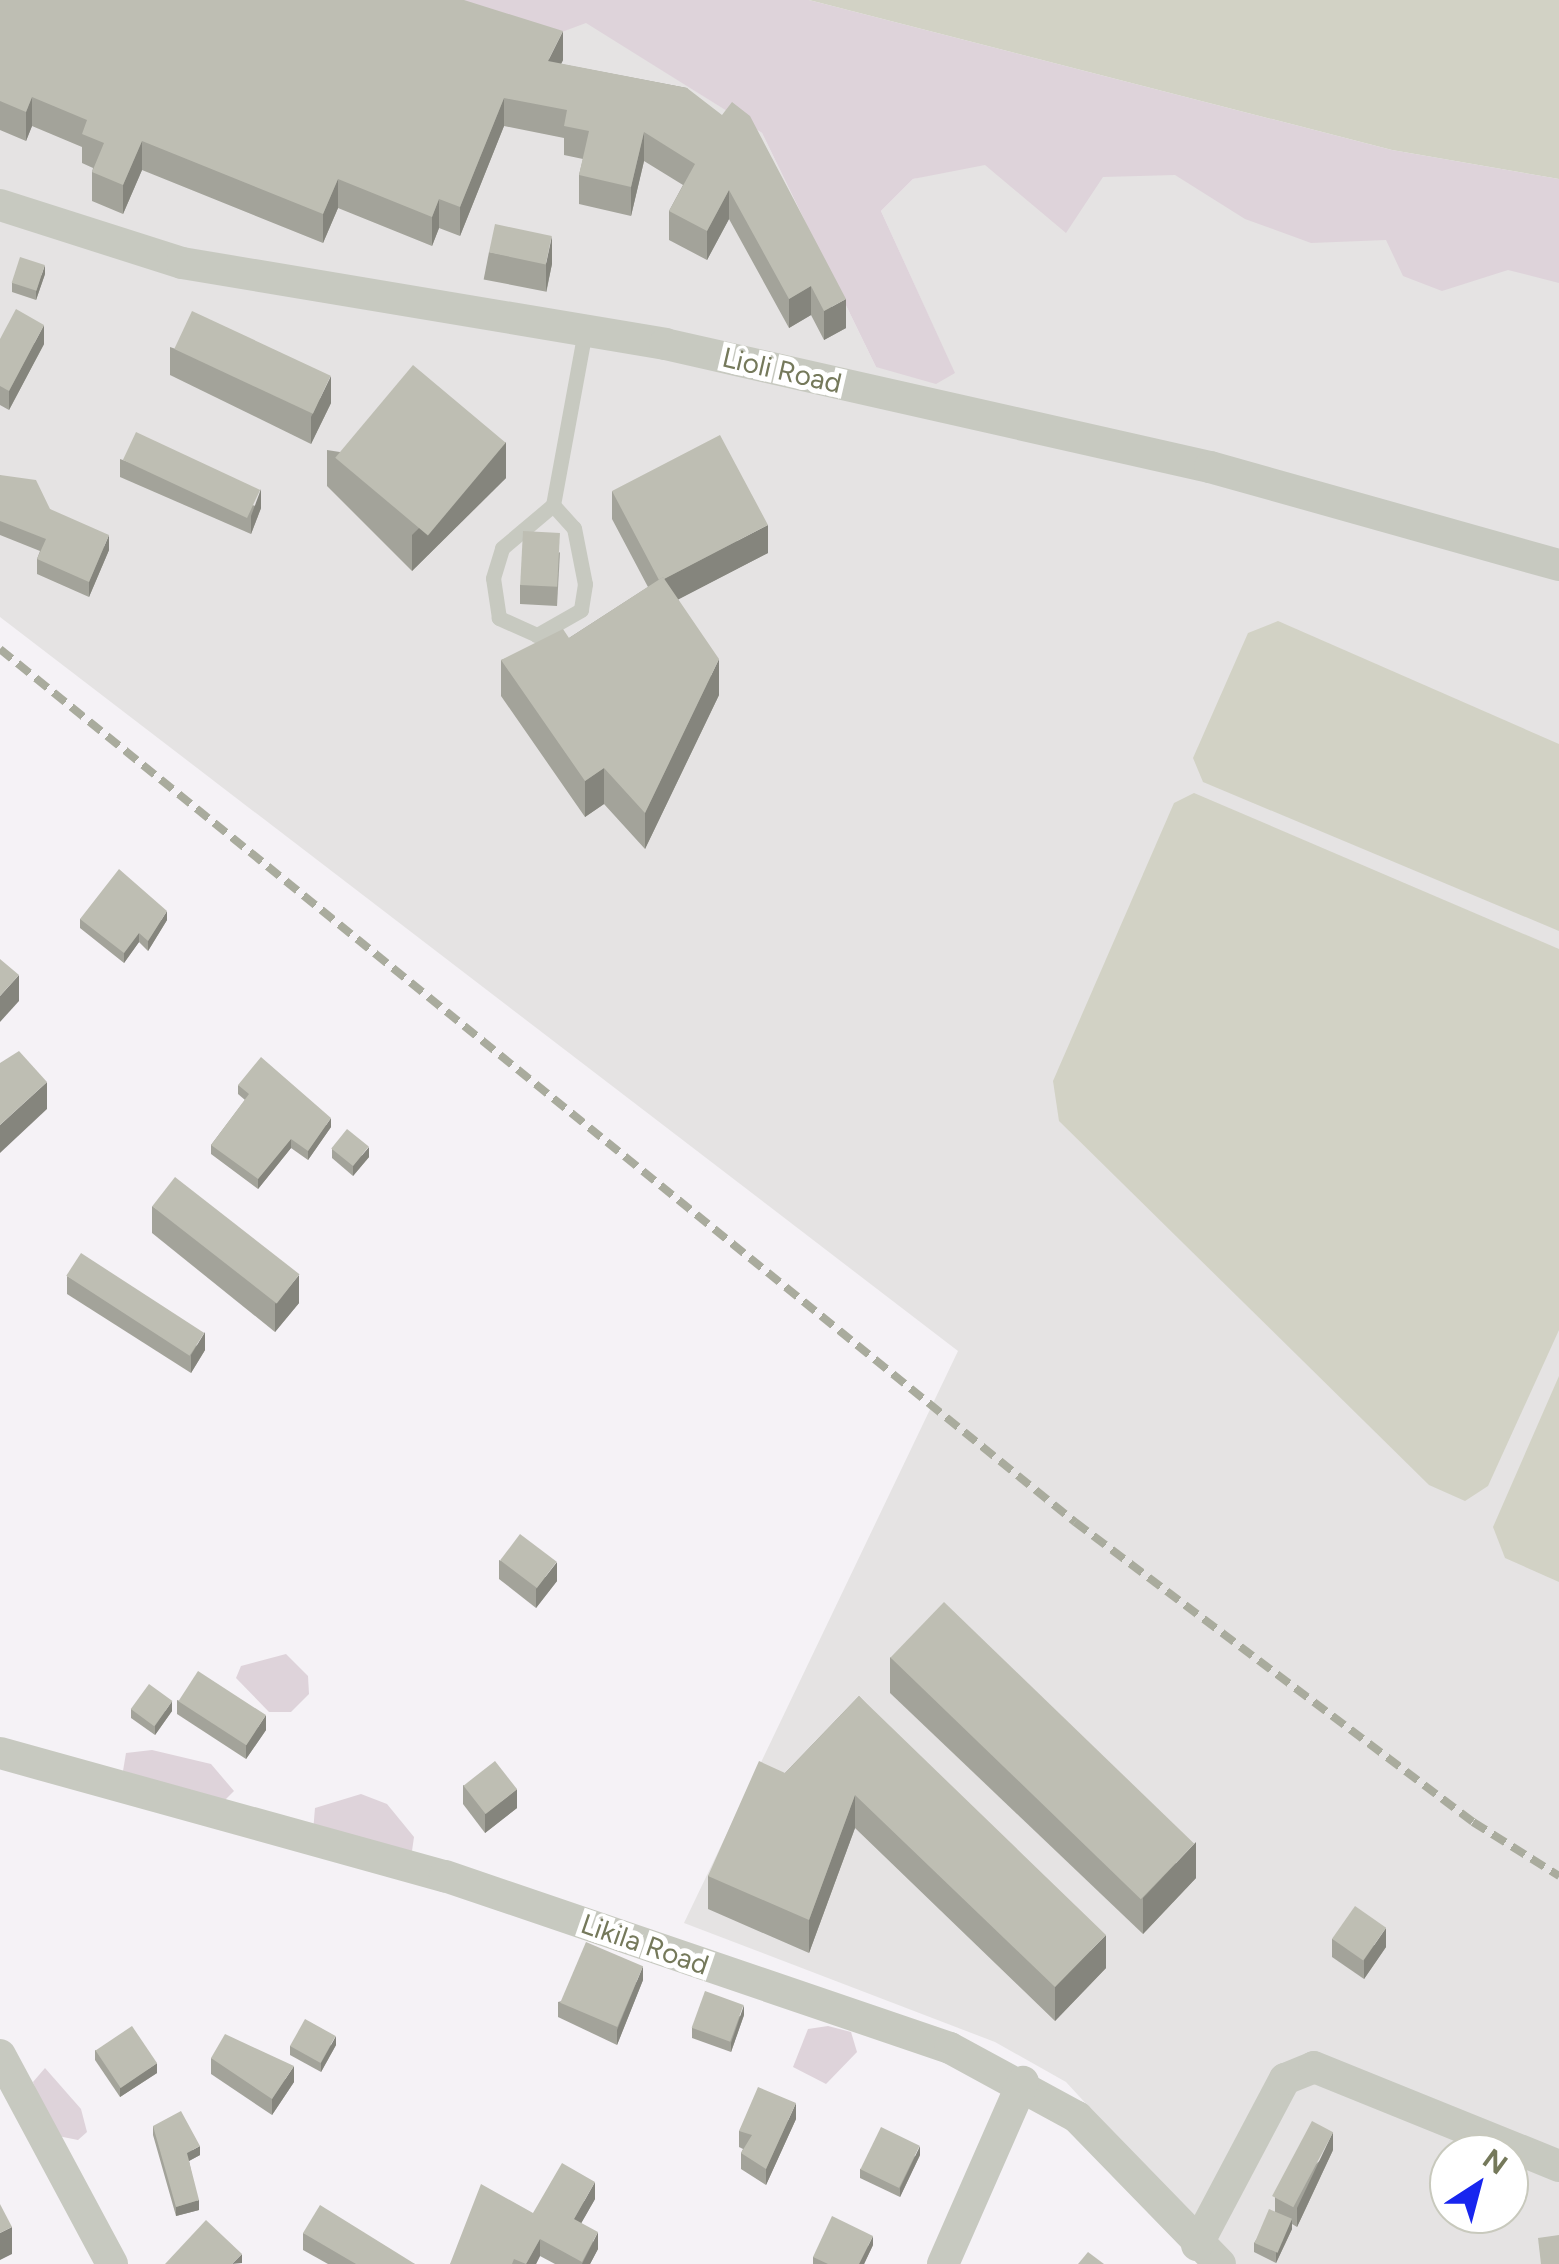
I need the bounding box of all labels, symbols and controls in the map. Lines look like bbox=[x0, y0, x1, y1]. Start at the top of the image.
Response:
street label: Lioli Road bbox=[719, 340, 845, 400]
street label: Likila Road bbox=[577, 1906, 713, 1982]
north arrow bbox=[1429, 2134, 1529, 2234]
text: N bbox=[1477, 2141, 1514, 2181]

